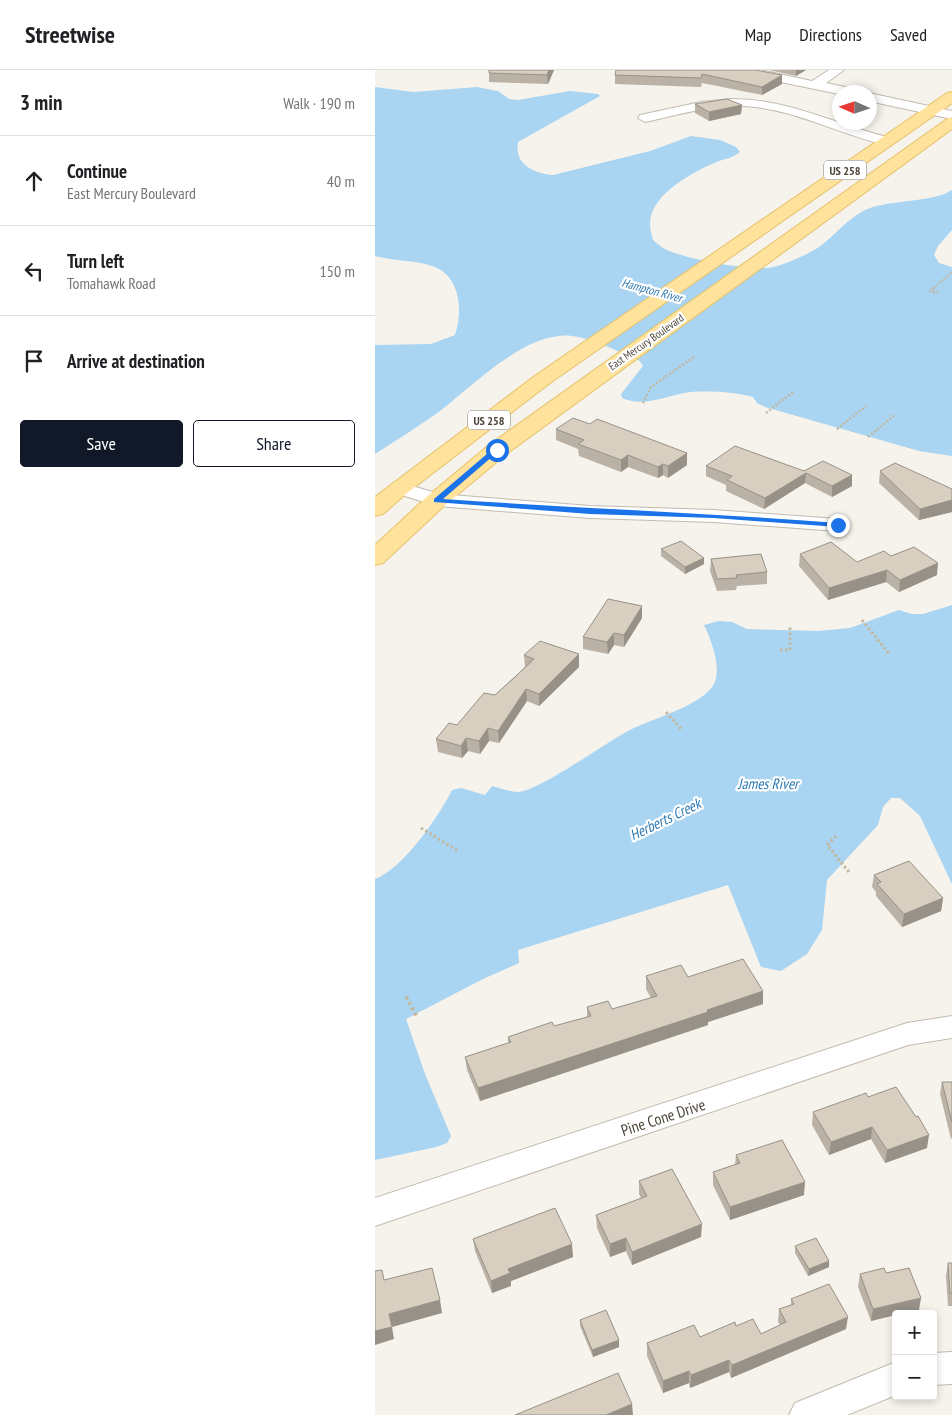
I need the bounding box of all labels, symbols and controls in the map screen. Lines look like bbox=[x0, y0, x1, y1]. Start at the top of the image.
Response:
text: Streetwise bbox=[25, 19, 115, 50]
text: Map bbox=[745, 23, 771, 46]
text: Directions bbox=[799, 23, 862, 46]
text: Saved bbox=[890, 23, 927, 46]
north arrow bbox=[832, 85, 877, 130]
text: 3 min bbox=[20, 89, 62, 116]
text: Walk · 190 m bbox=[283, 93, 355, 113]
text: Continue bbox=[67, 159, 127, 183]
road number: US 258 bbox=[824, 160, 866, 180]
icon: ahead bbox=[20, 167, 48, 195]
text: 40 m bbox=[327, 171, 355, 191]
text: East Mercury Boulevard bbox=[67, 183, 196, 203]
text: Turn left bbox=[67, 249, 124, 273]
icon: left bbox=[20, 257, 48, 285]
text: 150 m bbox=[320, 261, 355, 281]
text: Tomahawk Road bbox=[67, 273, 156, 293]
water label: Hampton River bbox=[620, 275, 685, 306]
street label: East Mercury Boulevard bbox=[606, 311, 687, 373]
icon: arrive bbox=[20, 347, 48, 375]
text: Arrive at destination bbox=[67, 349, 205, 373]
road number: US 258 bbox=[468, 410, 510, 430]
button: Save bbox=[20, 420, 183, 467]
button: Share bbox=[193, 420, 355, 467]
route start bbox=[486, 439, 509, 462]
route end bbox=[827, 514, 850, 537]
water label: James River bbox=[737, 774, 800, 793]
water label: Herberts Creek bbox=[626, 793, 706, 844]
street label: Pine Cone Drive bbox=[618, 1094, 708, 1140]
map controls bbox=[892, 1310, 937, 1400]
button: + bbox=[892, 1310, 937, 1355]
button: − bbox=[892, 1355, 937, 1400]

